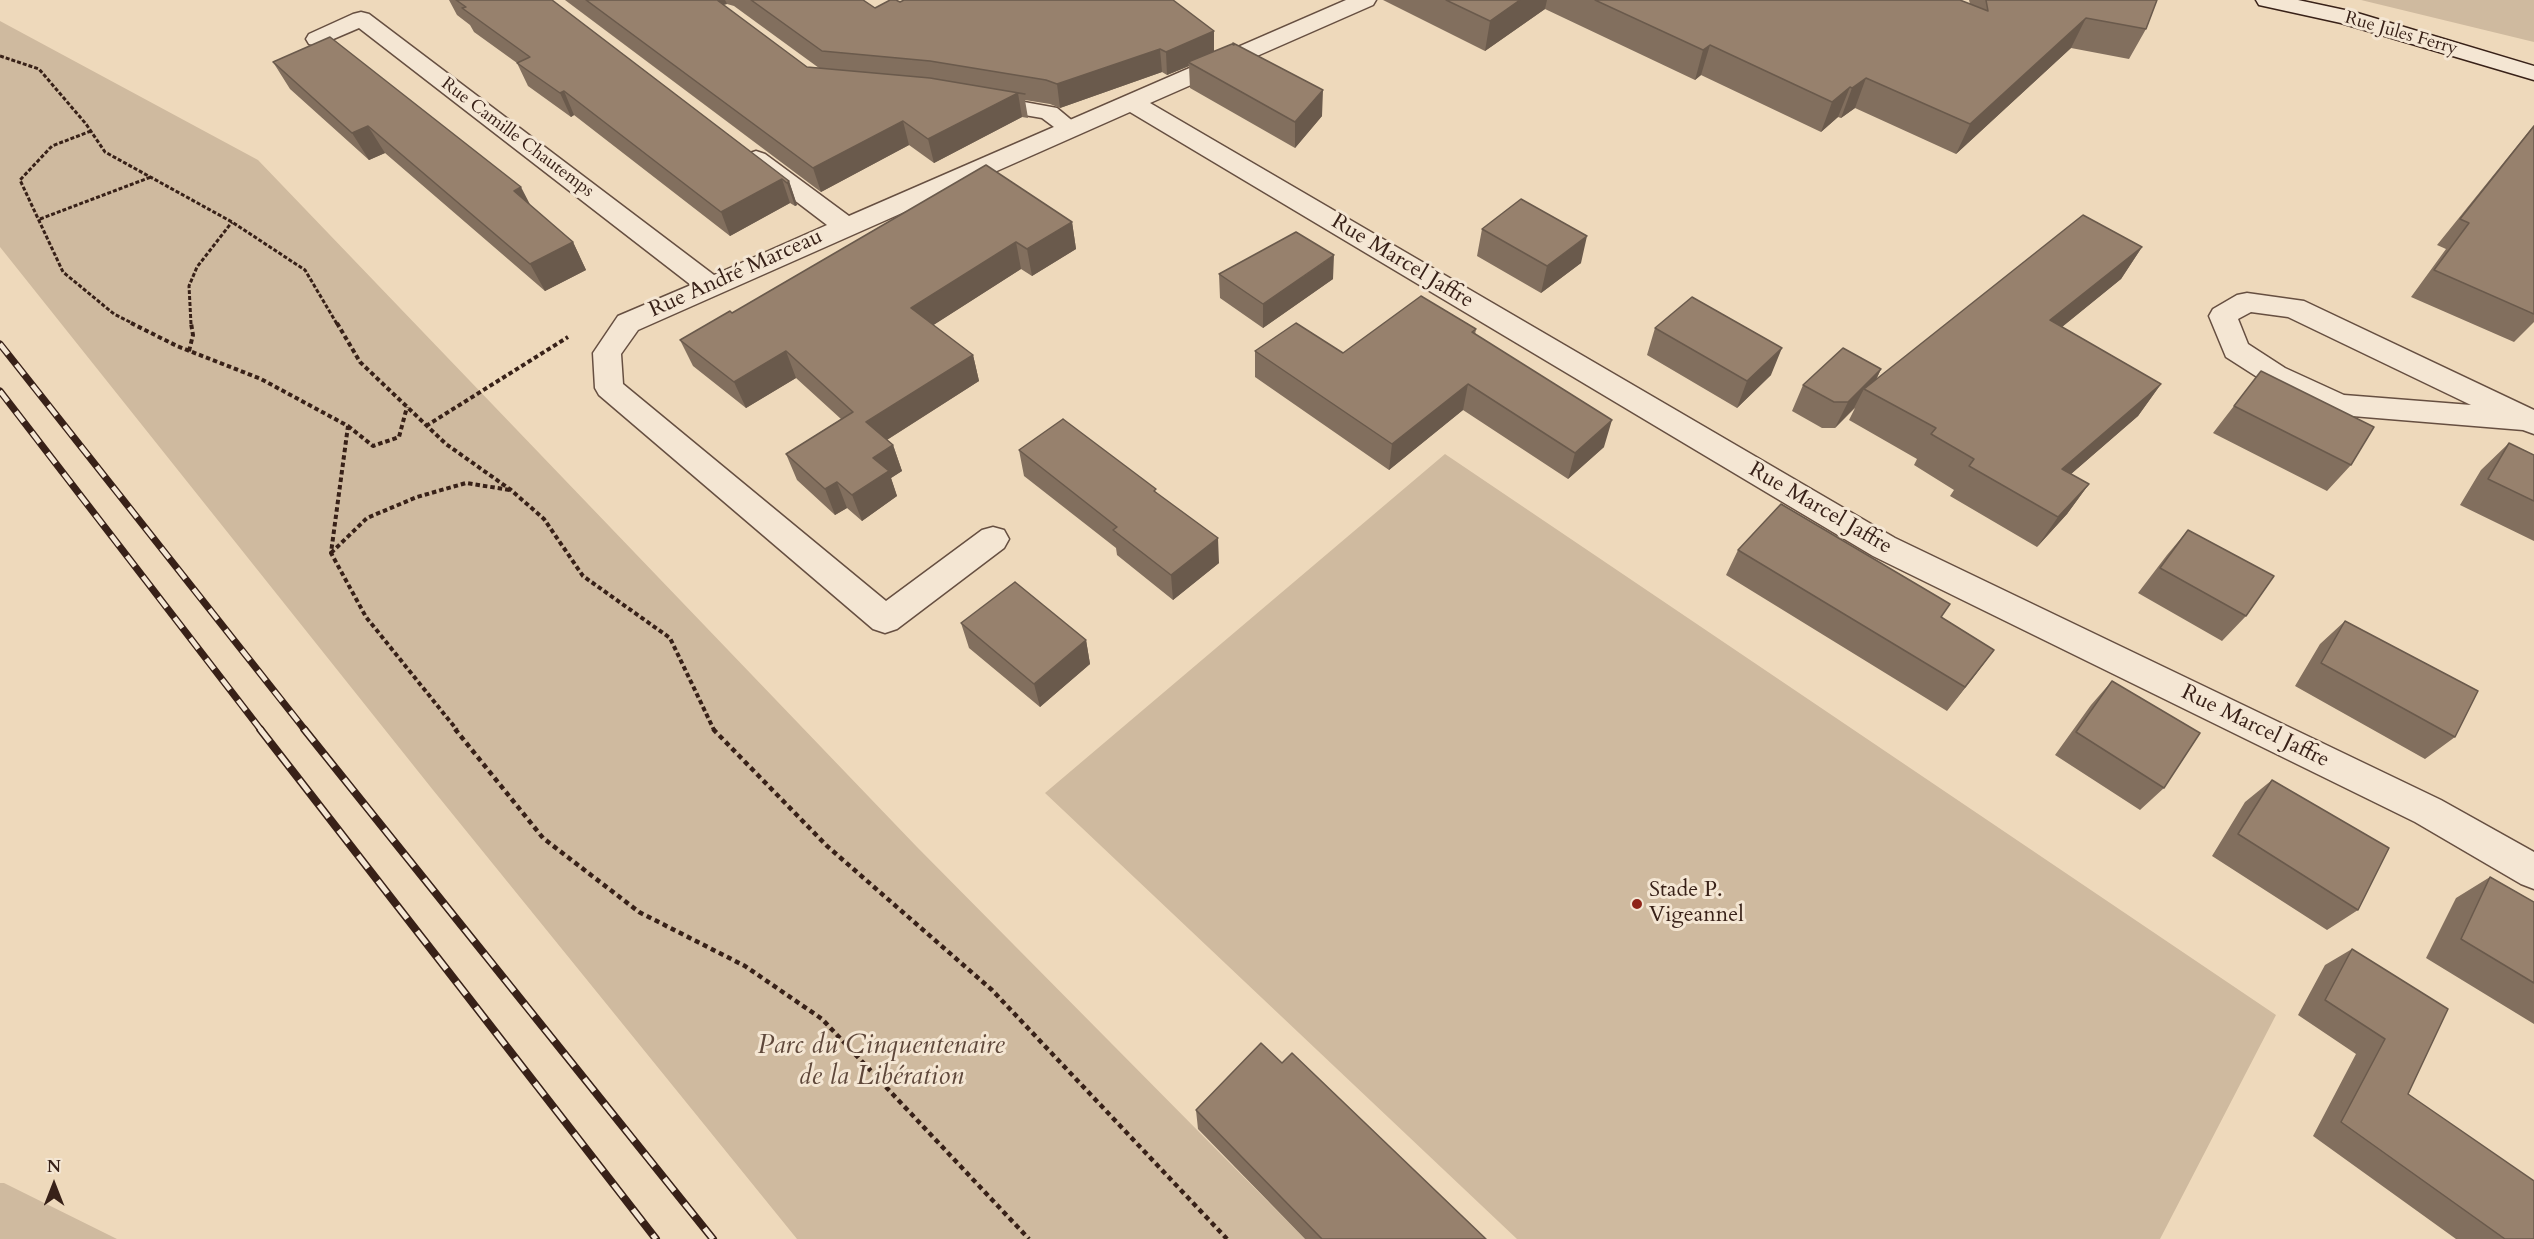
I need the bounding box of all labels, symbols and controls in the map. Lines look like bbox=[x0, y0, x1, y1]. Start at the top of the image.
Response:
street label: Rue Jules Ferry bbox=[2342, 8, 2460, 60]
street label: Rue Camille Chautemps bbox=[436, 74, 598, 202]
street label: Rue Marcel Jaffre bbox=[1326, 209, 1478, 315]
street label: Rue André Marceau bbox=[645, 224, 827, 324]
street label: Rue Marcel Jaffre bbox=[1744, 457, 1896, 561]
street label: Rue Marcel Jaffre bbox=[2177, 680, 2333, 774]
place label: Stade P. Vigeannel bbox=[1649, 878, 1744, 930]
marker: Stade P. Vigeannel bbox=[1630, 897, 1644, 911]
park label: Parc du Cinquentenaire de la Libération bbox=[757, 1031, 1005, 1094]
north arrow bbox=[24, 1155, 84, 1215]
text: N bbox=[47, 1156, 61, 1178]

